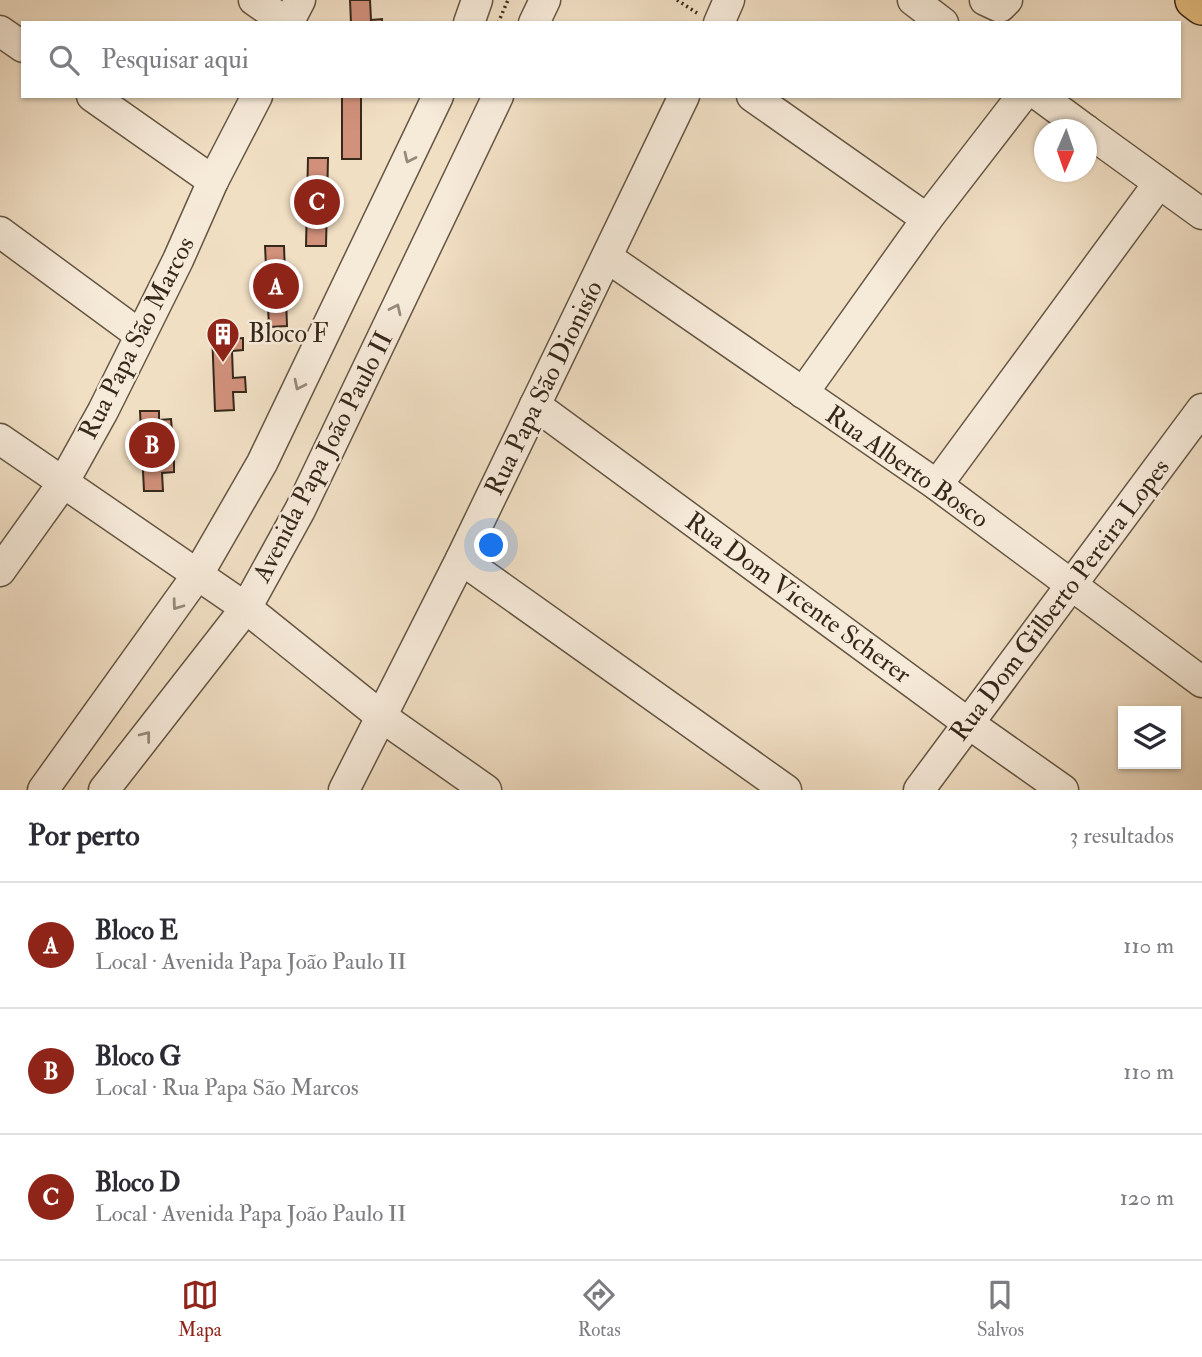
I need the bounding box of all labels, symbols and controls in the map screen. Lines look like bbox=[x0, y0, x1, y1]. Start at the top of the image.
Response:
search box bbox=[21, 21, 1181, 98]
icon: search bbox=[45, 41, 83, 79]
text: Pesquisar aqui bbox=[101, 44, 249, 76]
north arrow bbox=[1034, 119, 1097, 182]
one-way arrow bbox=[403, 151, 417, 163]
pin: C bbox=[294, 176, 340, 228]
street label: Rua Papa São Marcos bbox=[72, 231, 203, 445]
pin: A bbox=[253, 260, 299, 312]
street label: Rua Papa São Dionisío bbox=[478, 276, 611, 501]
one-way arrow bbox=[388, 304, 402, 316]
building icon: Bloco F bbox=[204, 315, 242, 364]
place label: Bloco F bbox=[248, 318, 329, 350]
street label: Avenida Papa João Paulo II bbox=[245, 326, 401, 589]
one-way arrow bbox=[294, 378, 308, 390]
street label: Rua Alberto Bosco bbox=[819, 399, 995, 535]
pin: B bbox=[129, 419, 175, 471]
street label: Rua Dom Gilberto Pereira Lopes bbox=[943, 452, 1178, 748]
street label: Rua Dom Vicente Scherer bbox=[679, 505, 917, 691]
your location bbox=[474, 528, 508, 562]
one-way arrow bbox=[172, 597, 185, 610]
map controls bbox=[1118, 706, 1181, 769]
button: layers bbox=[1118, 706, 1181, 769]
one-way arrow bbox=[138, 732, 151, 744]
text: Por perto bbox=[28, 817, 140, 854]
text: 3 resultados bbox=[1070, 821, 1174, 850]
text: Bloco E bbox=[95, 915, 178, 947]
text: A bbox=[44, 931, 58, 960]
text: 110 m bbox=[1123, 931, 1174, 960]
text: Local · Avenida Papa João Paulo II bbox=[95, 947, 407, 976]
text: Bloco G bbox=[95, 1041, 181, 1073]
text: B bbox=[43, 1057, 59, 1086]
text: 110 m bbox=[1123, 1057, 1174, 1086]
text: Local · Rua Papa São Marcos bbox=[95, 1073, 359, 1102]
text: Bloco D bbox=[95, 1167, 181, 1199]
text: C bbox=[43, 1183, 59, 1212]
text: 120 m bbox=[1120, 1183, 1174, 1212]
text: Local · Avenida Papa João Paulo II bbox=[95, 1199, 407, 1228]
tab: Mapa bbox=[178, 1276, 222, 1342]
tab: Rotas bbox=[578, 1276, 621, 1342]
tab: Salvos bbox=[977, 1276, 1024, 1342]

